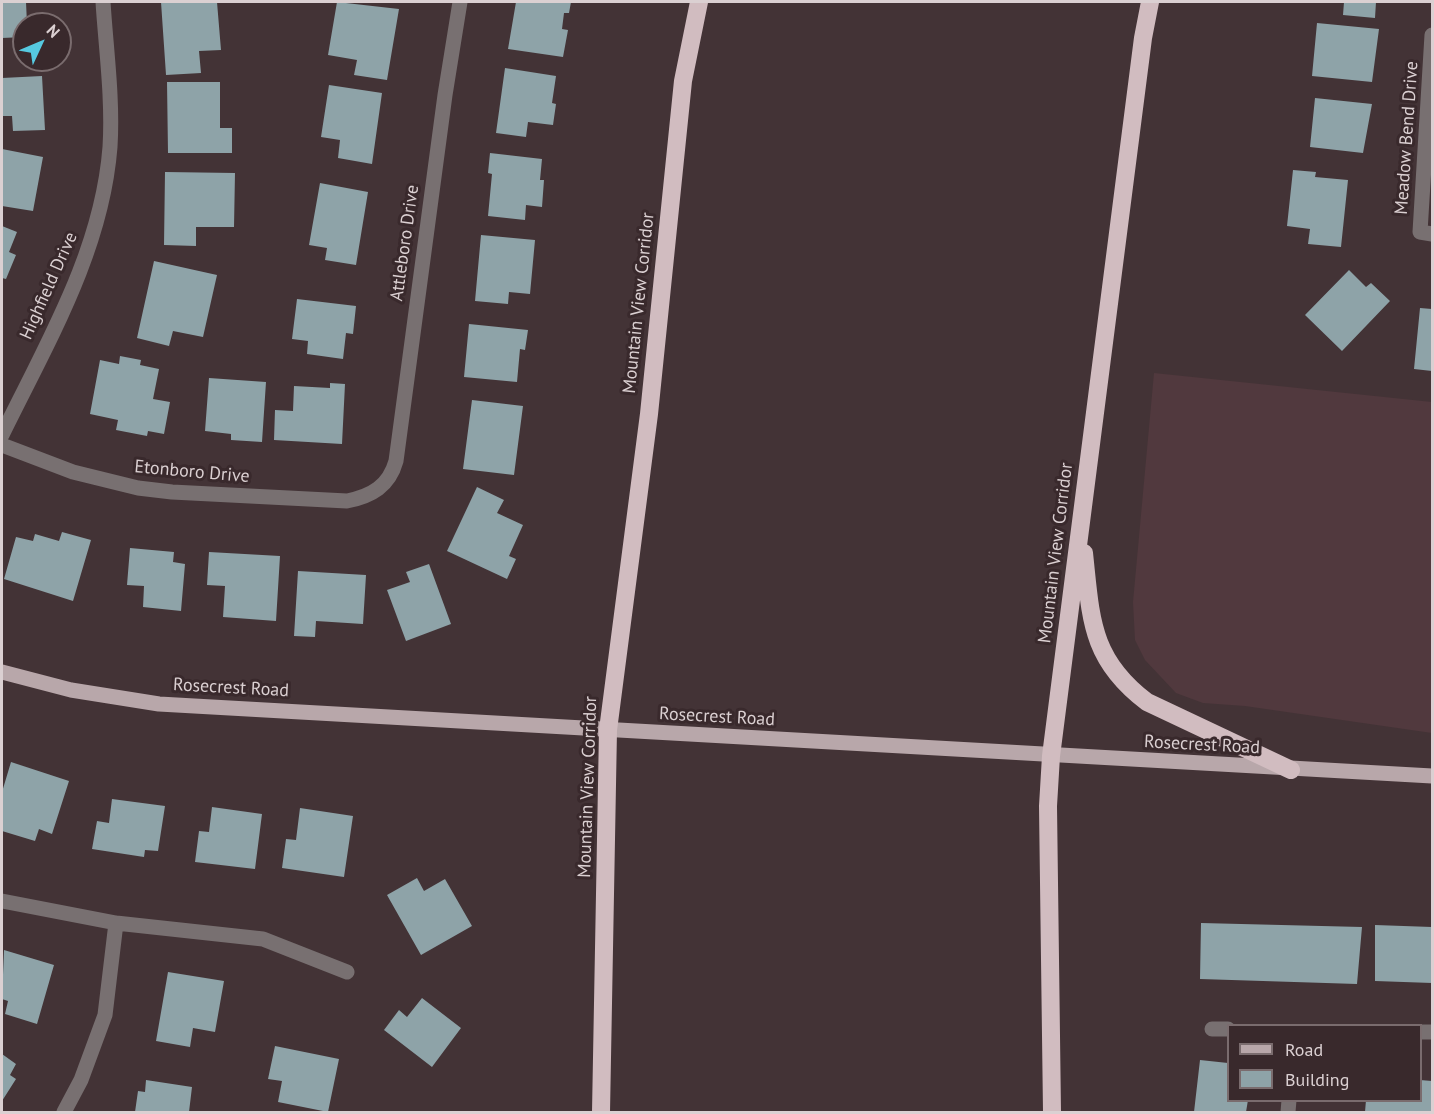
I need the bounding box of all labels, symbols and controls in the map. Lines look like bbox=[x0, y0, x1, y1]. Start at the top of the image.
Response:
north arrow bbox=[12, 12, 72, 72]
text: N bbox=[43, 20, 64, 42]
street label: Meadow Bend Drive bbox=[1391, 61, 1423, 215]
street label: Attleboro Drive bbox=[386, 183, 424, 303]
street label: Mountain View Corridor bbox=[619, 211, 659, 395]
street label: Highfield Drive bbox=[16, 229, 82, 343]
street label: Etonboro Drive bbox=[134, 456, 250, 488]
street label: Mountain View Corridor bbox=[1034, 461, 1078, 645]
street label: Rosecrest Road bbox=[173, 674, 289, 702]
street label: Mountain View Corridor bbox=[574, 696, 602, 878]
street label: Rosecrest Road bbox=[659, 703, 775, 731]
street label: Rosecrest Road bbox=[1144, 731, 1260, 759]
legend bbox=[1227, 1024, 1422, 1102]
text: Road bbox=[1285, 1038, 1323, 1061]
text: Building bbox=[1285, 1068, 1349, 1091]

